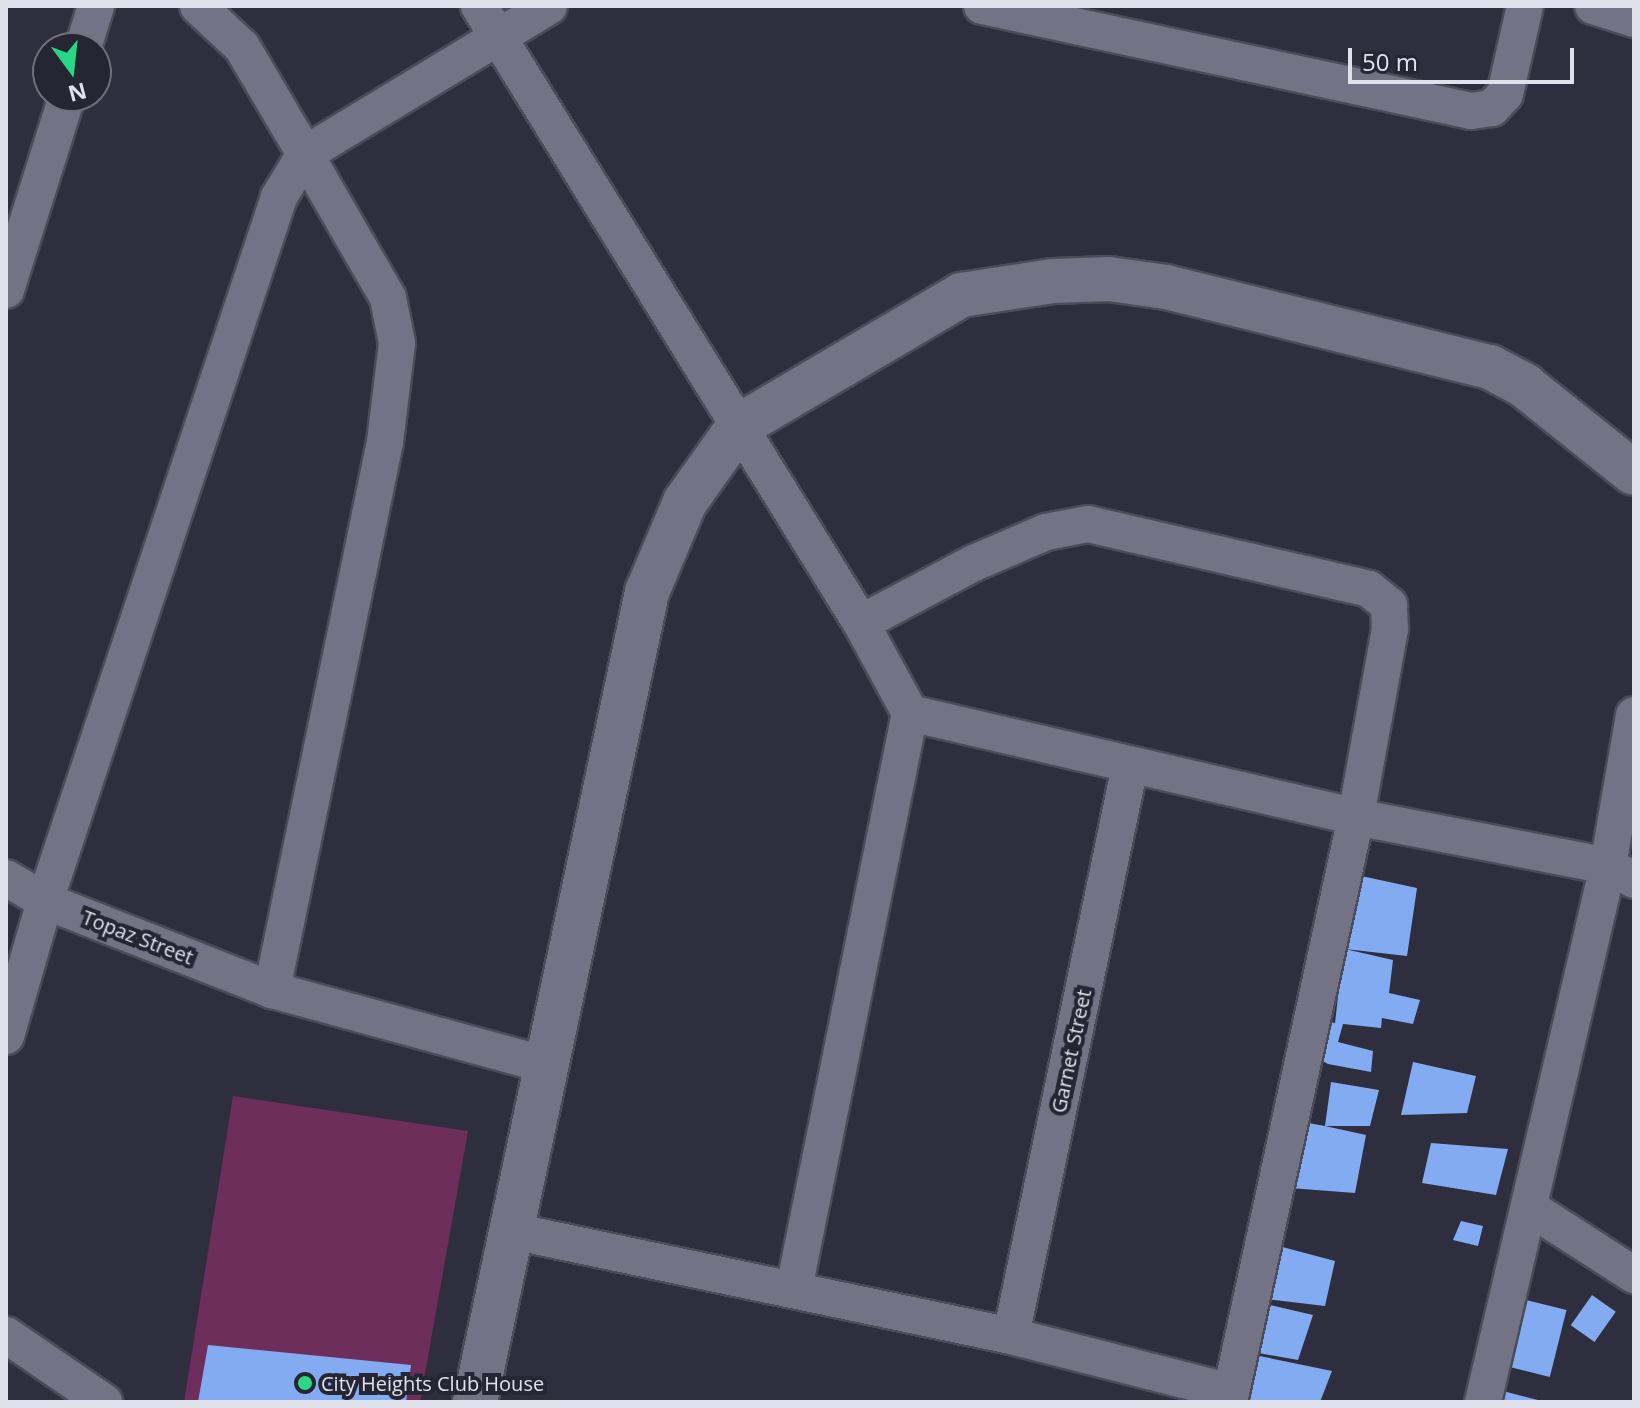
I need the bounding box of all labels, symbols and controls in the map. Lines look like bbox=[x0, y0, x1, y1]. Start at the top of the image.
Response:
north arrow bbox=[32, 32, 112, 112]
scale bar bbox=[1352, 32, 1578, 82]
text: 50 m bbox=[1362, 45, 1418, 78]
text: N bbox=[65, 76, 90, 110]
street label: Topaz Street bbox=[79, 905, 197, 969]
street label: Garnet Street bbox=[1046, 987, 1096, 1115]
place label: City Heights Club House bbox=[321, 1371, 544, 1395]
marker: City Heights Club House bbox=[296, 1374, 314, 1392]

